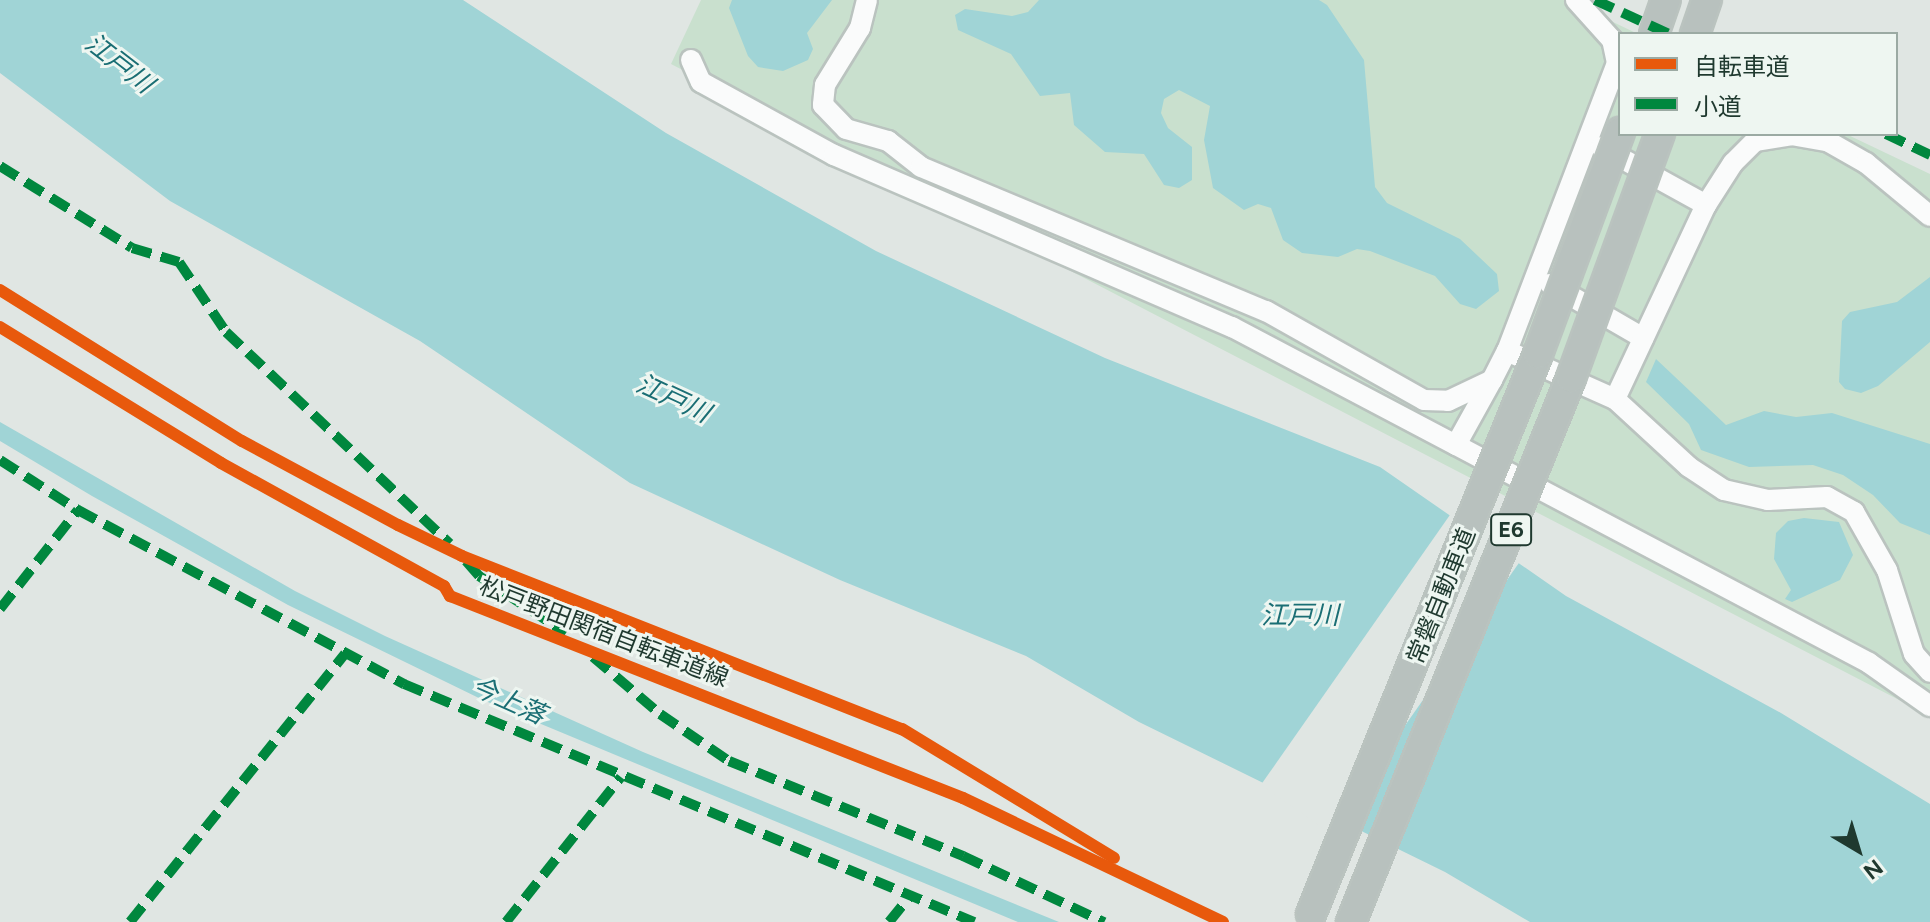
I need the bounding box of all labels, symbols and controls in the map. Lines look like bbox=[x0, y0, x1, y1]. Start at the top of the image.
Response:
water label: 江戸川 bbox=[79, 28, 159, 100]
legend bbox=[1618, 32, 1898, 136]
text: 自転車道 bbox=[1694, 52, 1790, 81]
text: 小道 bbox=[1694, 92, 1742, 121]
water label: 江戸川 bbox=[631, 368, 715, 430]
road number: E6 bbox=[1489, 512, 1533, 548]
street label: 常磐自動車道 bbox=[1401, 524, 1481, 668]
street label: 松戸野田関宿自転車道線 bbox=[476, 571, 732, 693]
water label: 江戸川 bbox=[1261, 600, 1339, 632]
water label: 今上落 bbox=[466, 671, 550, 731]
north arrow bbox=[1818, 810, 1898, 890]
text: N bbox=[1858, 853, 1888, 885]

